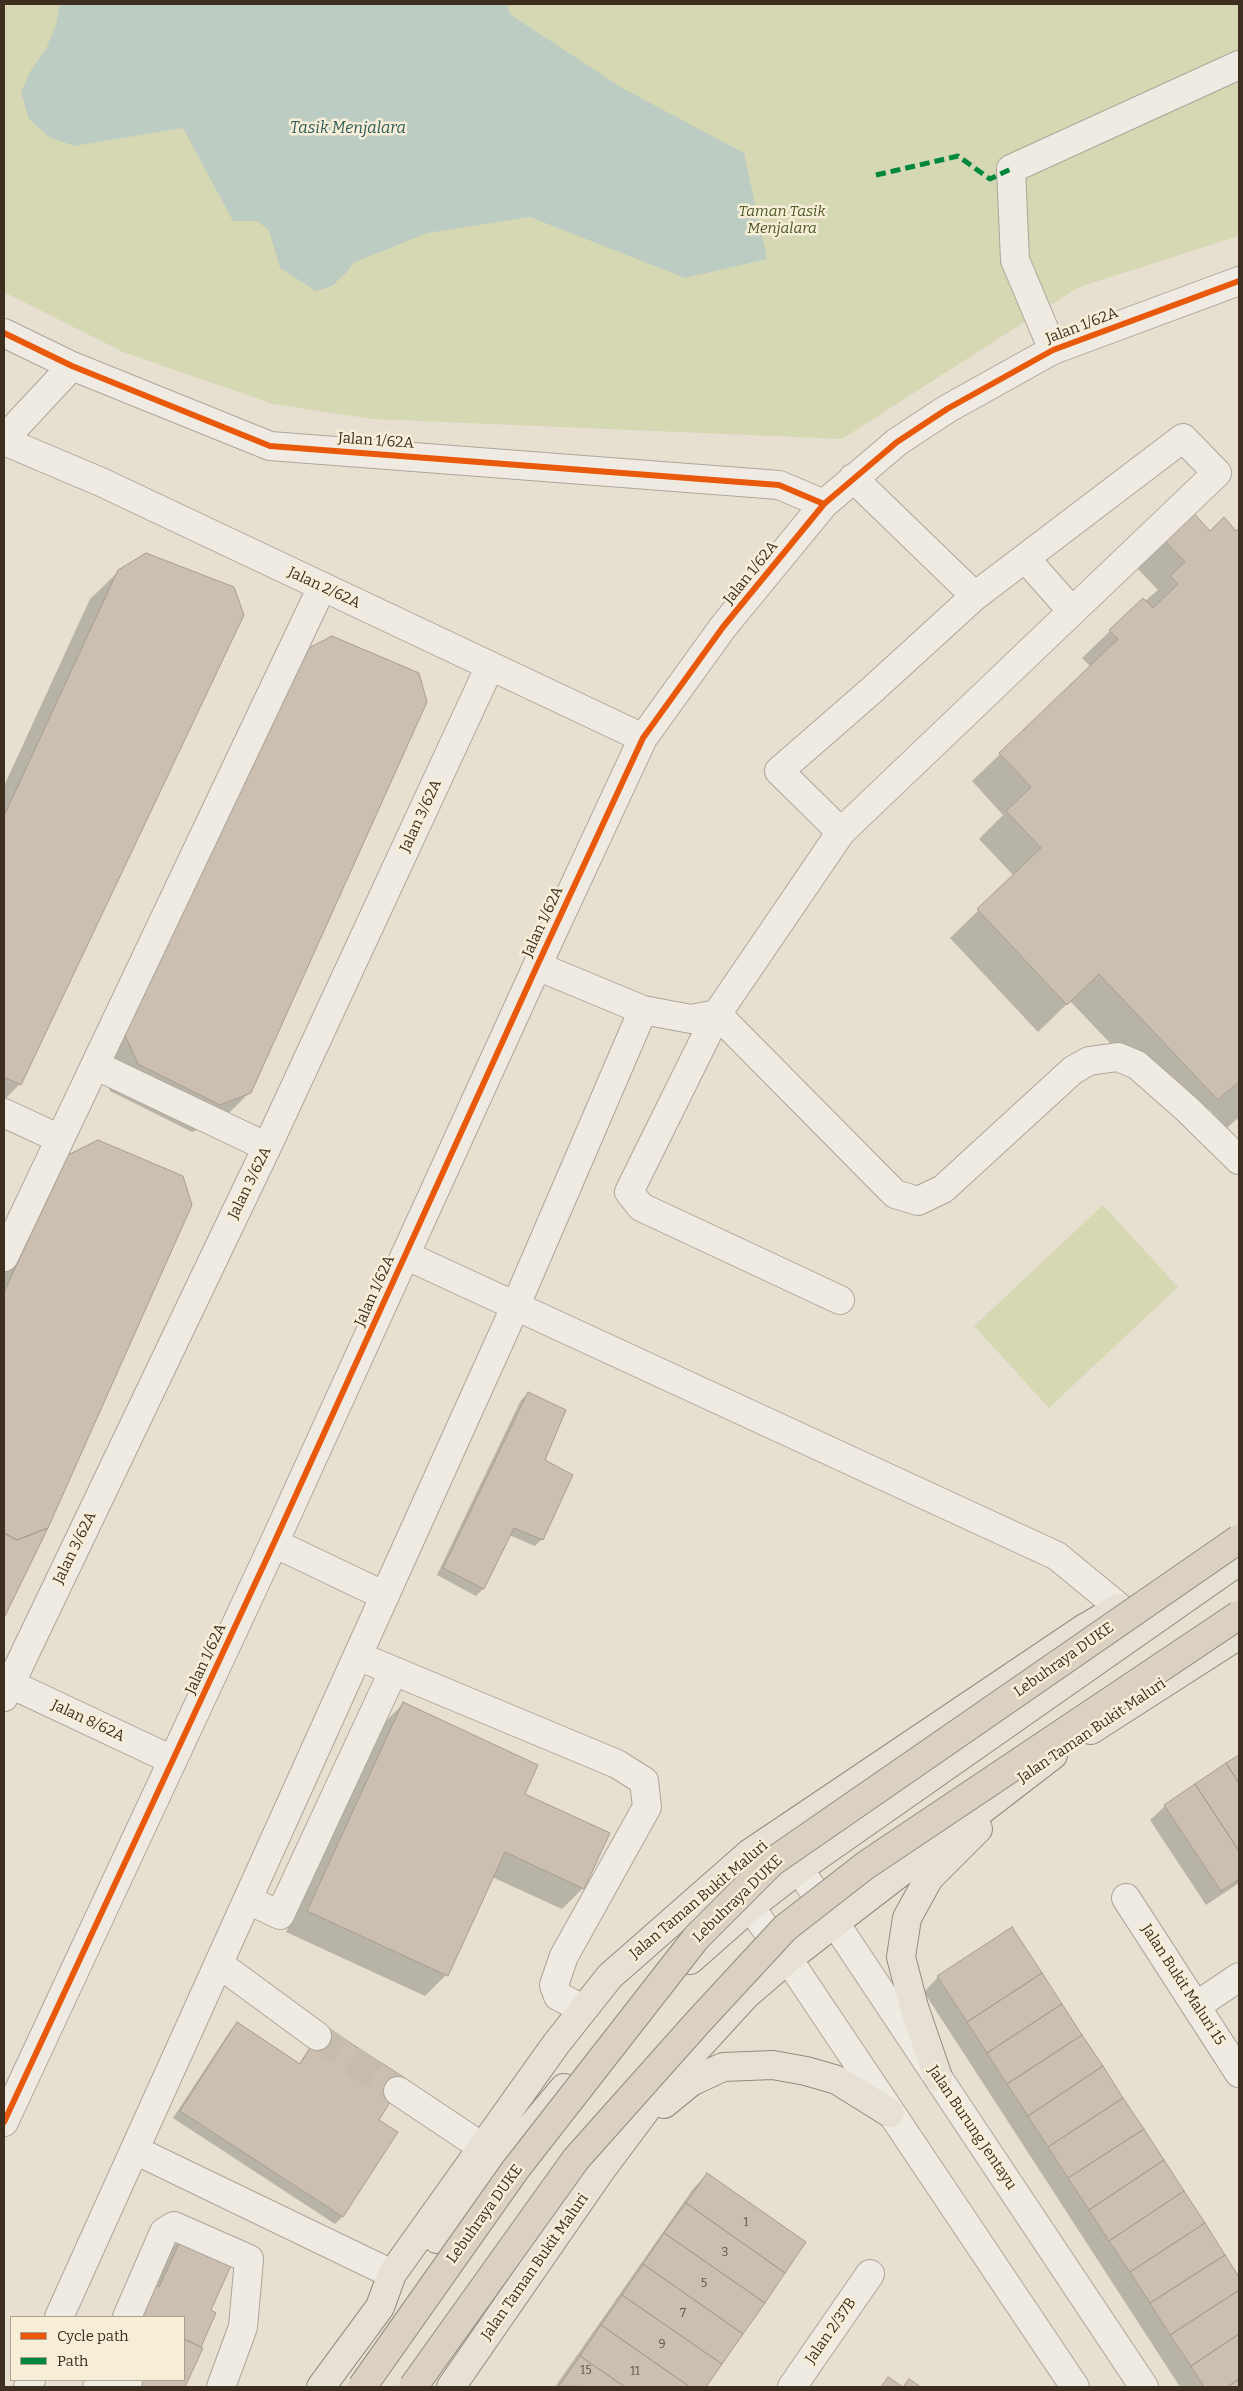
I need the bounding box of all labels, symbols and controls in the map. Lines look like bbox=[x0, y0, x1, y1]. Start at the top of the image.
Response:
water label: Tasik Menjalara bbox=[290, 119, 406, 139]
park label: Taman Tasik Menjalara bbox=[738, 203, 826, 238]
street label: Jalan 1/62A bbox=[1043, 304, 1121, 348]
street label: Jalan 1/62A bbox=[337, 429, 415, 453]
street label: Jalan 1/62A bbox=[720, 538, 782, 608]
street label: Jalan 2/62A bbox=[285, 563, 363, 613]
street label: Jalan 3/62A bbox=[396, 777, 446, 855]
street label: Jalan 1/62A bbox=[519, 884, 567, 960]
street label: Jalan 3/62A bbox=[225, 1144, 275, 1222]
street label: Jalan 1/62A bbox=[351, 1253, 399, 1329]
street label: Jalan 3/62A bbox=[50, 1509, 100, 1587]
street label: Lebuhraya DUKE bbox=[1011, 1619, 1117, 1701]
street label: Jalan 1/62A bbox=[182, 1621, 230, 1697]
street label: Jalan Taman Bukit Maluri bbox=[1015, 1675, 1169, 1787]
street label: Jalan 8/62A bbox=[48, 1696, 128, 1746]
street label: Jalan Taman Bukit Maluri bbox=[626, 1837, 772, 1963]
street label: Lebuhraya DUKE bbox=[689, 1852, 787, 1946]
street label: Jalan Bukit Maluri 15 bbox=[1137, 1921, 1229, 2049]
street label: Jalan Burung Jentayu bbox=[924, 2062, 1020, 2194]
street label: Lebuhraya DUKE bbox=[443, 2161, 527, 2267]
street label: Jalan Taman Bukit Maluri bbox=[478, 2190, 592, 2344]
house number: 1 bbox=[744, 2216, 748, 2230]
house number: 3 bbox=[722, 2246, 728, 2260]
house number: 5 bbox=[701, 2277, 707, 2291]
street label: Jalan 2/37B bbox=[802, 2295, 860, 2367]
house number: 7 bbox=[680, 2307, 686, 2321]
legend bbox=[10, 2316, 185, 2381]
text: Cycle path bbox=[57, 2327, 129, 2345]
house number: 9 bbox=[658, 2338, 666, 2352]
text: Path bbox=[57, 2352, 88, 2370]
house number: 15 bbox=[580, 2364, 592, 2378]
house number: 11 bbox=[630, 2365, 640, 2379]

